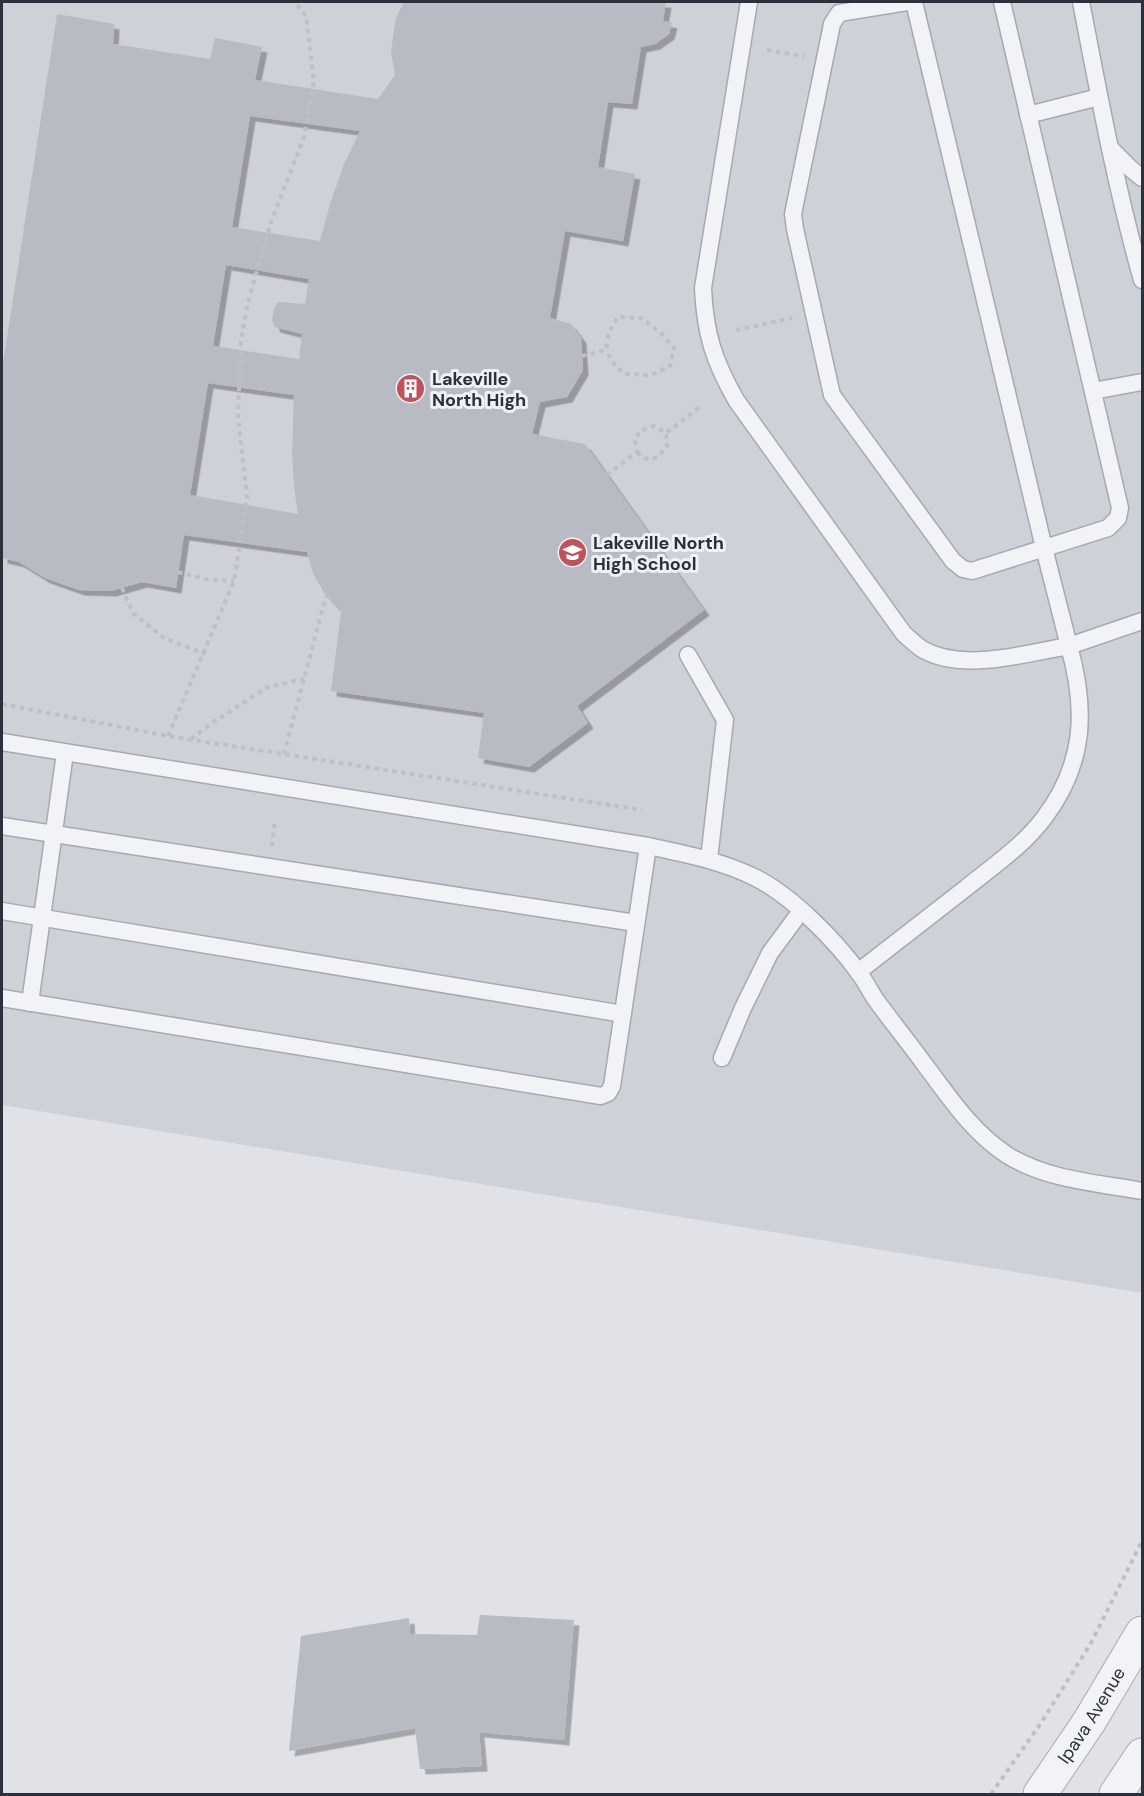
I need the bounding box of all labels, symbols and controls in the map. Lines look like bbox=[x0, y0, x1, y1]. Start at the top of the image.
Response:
place label: Lakeville North High bbox=[432, 367, 526, 412]
building icon: Lakeville North High bbox=[395, 373, 427, 405]
place label: Lakeville North High School bbox=[593, 531, 724, 576]
school or university icon: Lakeville North High School bbox=[556, 537, 588, 569]
street label: Ipava Avenue bbox=[1052, 1663, 1131, 1768]

